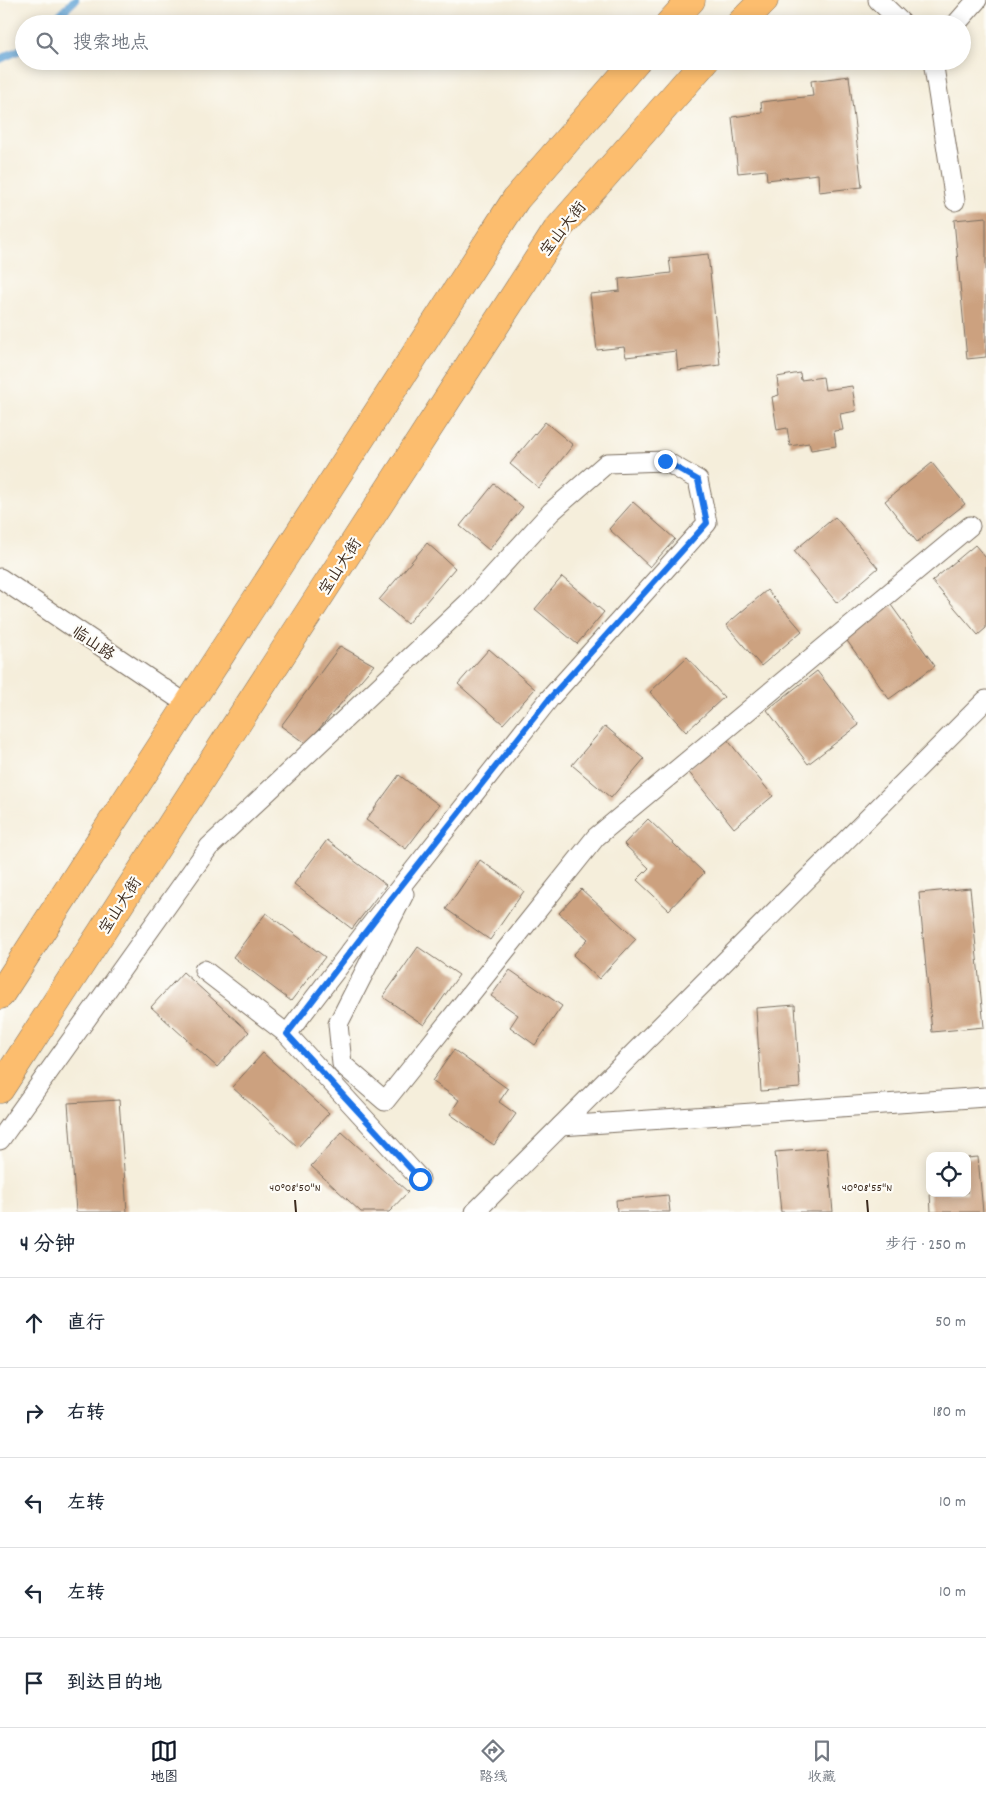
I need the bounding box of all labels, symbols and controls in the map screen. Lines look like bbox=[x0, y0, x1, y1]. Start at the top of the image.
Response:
search box bbox=[15, 15, 971, 70]
icon: search bbox=[33, 29, 61, 57]
text: 搜索地点 bbox=[73, 31, 149, 58]
street label: 宝山大街 bbox=[535, 197, 593, 262]
route end bbox=[654, 450, 677, 473]
street label: 宝山大街 bbox=[314, 534, 368, 600]
street label: 临山路 bbox=[66, 621, 119, 667]
street label: 宝山大街 bbox=[94, 873, 148, 939]
map controls bbox=[926, 1152, 971, 1197]
button: locate bbox=[926, 1152, 971, 1197]
route start bbox=[409, 1168, 432, 1191]
text: 40°08'50"N bbox=[269, 1180, 321, 1197]
text: 40°08'55"N bbox=[842, 1180, 892, 1197]
text: 4 分钟 bbox=[20, 1231, 76, 1261]
text: 步行 · 250 m bbox=[885, 1234, 966, 1257]
icon: ahead bbox=[20, 1309, 48, 1337]
text: 直行 bbox=[67, 1311, 105, 1338]
text: 50 m bbox=[935, 1311, 966, 1334]
icon: right bbox=[20, 1399, 48, 1427]
text: 右转 bbox=[67, 1401, 105, 1428]
text: 180 m bbox=[933, 1401, 966, 1424]
icon: left bbox=[20, 1489, 48, 1517]
text: 左转 bbox=[67, 1491, 105, 1518]
text: 10 m bbox=[939, 1491, 966, 1514]
icon: left bbox=[20, 1579, 48, 1607]
text: 左转 bbox=[67, 1581, 105, 1608]
text: 10 m bbox=[939, 1581, 966, 1604]
icon: arrive bbox=[20, 1669, 48, 1697]
text: 到达目的地 bbox=[67, 1671, 162, 1698]
tab: 地图 bbox=[150, 1737, 178, 1788]
tab: 路线 bbox=[479, 1737, 507, 1788]
tab: 收藏 bbox=[808, 1737, 836, 1788]

